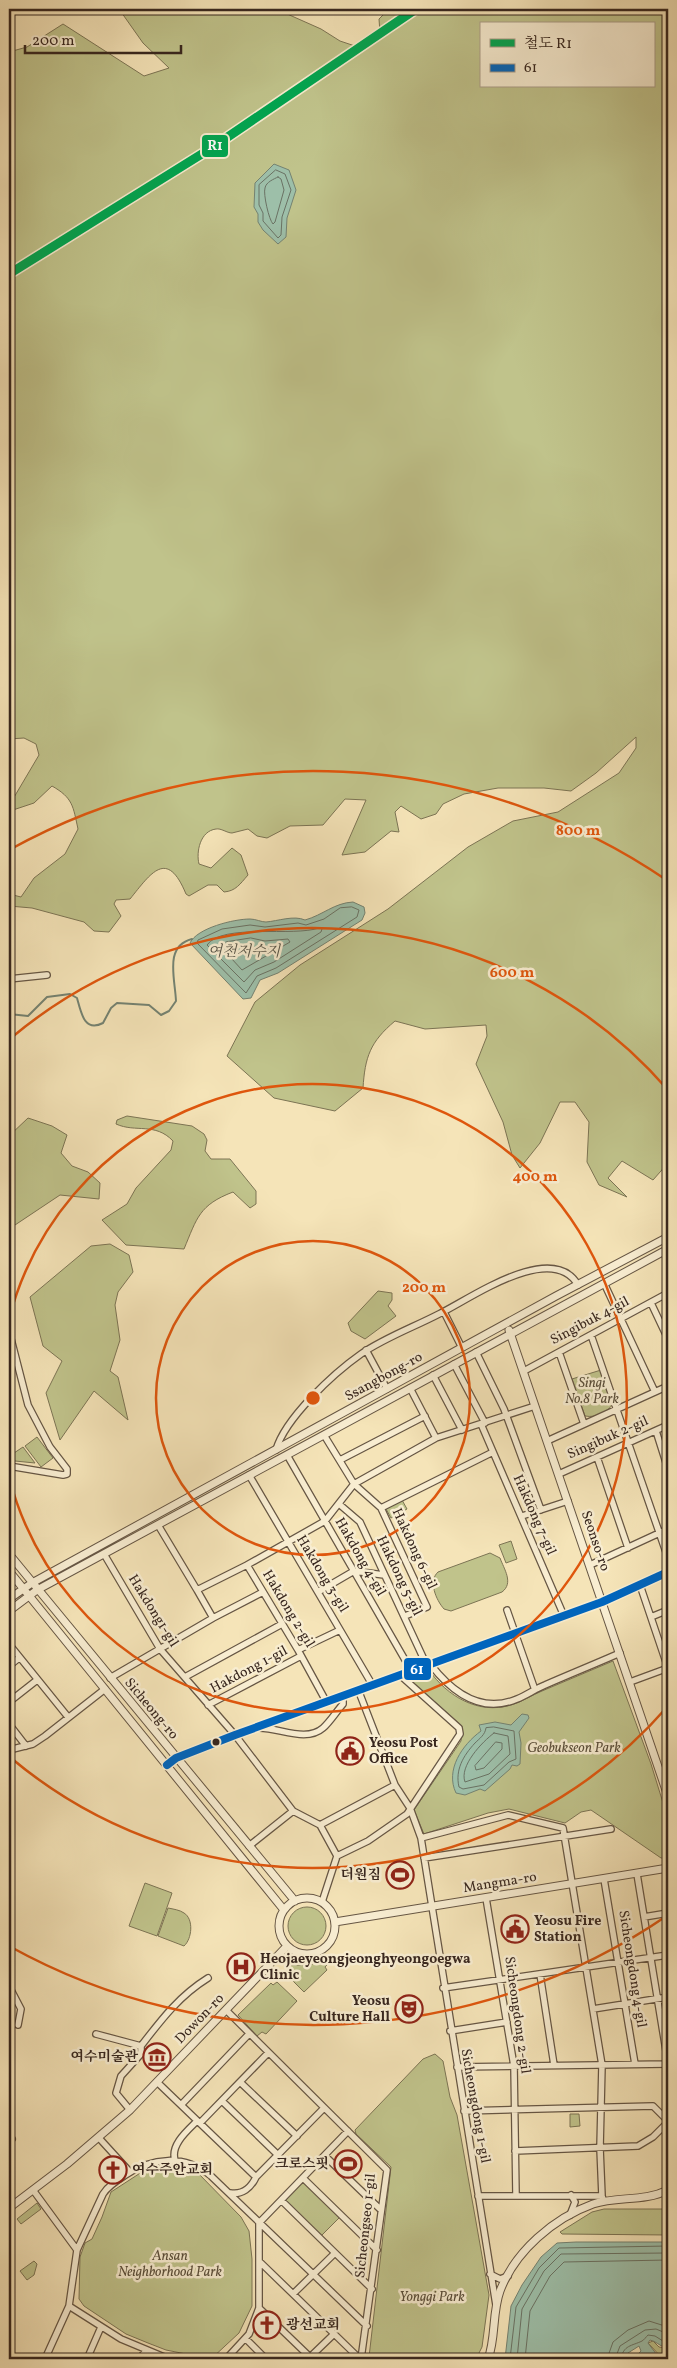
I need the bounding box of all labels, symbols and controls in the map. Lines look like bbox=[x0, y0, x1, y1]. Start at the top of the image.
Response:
scale bar bbox=[25, 22, 181, 54]
legend bbox=[480, 22, 654, 88]
text: 200 m bbox=[32, 31, 75, 52]
text: 철도 R1 bbox=[524, 34, 572, 55]
text: 61 bbox=[524, 58, 537, 79]
line badge: R1 bbox=[201, 134, 229, 158]
text: R1 bbox=[207, 137, 223, 156]
text: 800 m bbox=[556, 821, 601, 842]
water label: 여천저수지 bbox=[208, 942, 282, 963]
text: 600 m bbox=[490, 963, 535, 984]
text: 400 m bbox=[513, 1167, 558, 1188]
text: 200 m bbox=[402, 1278, 446, 1299]
street label: Singibuk 4-gil bbox=[547, 1292, 633, 1350]
street label: Ssangbong-ro bbox=[342, 1348, 426, 1406]
park label: Singi No.8 Park bbox=[565, 1374, 620, 1409]
centre of rings bbox=[304, 1389, 322, 1407]
street label: Singibuk 2-gil bbox=[565, 1412, 651, 1464]
street label: Hakdong 7-gil bbox=[508, 1472, 560, 1558]
street label: Hakdong 6-gil bbox=[387, 1505, 441, 1593]
street label: Seonso-ro bbox=[576, 1508, 614, 1574]
street label: Hakdong 4-gil bbox=[330, 1514, 390, 1600]
street label: Hakdong 3-gil bbox=[291, 1532, 353, 1616]
street label: Hakdong 5-gil bbox=[371, 1533, 427, 1619]
street label: Hakdong 2-gil bbox=[257, 1567, 319, 1651]
street label: Hakdong1-gil bbox=[123, 1571, 183, 1651]
street label: Hakdong 1-gil bbox=[207, 1642, 291, 1698]
line badge: 61 bbox=[403, 1657, 432, 1681]
text: 61 bbox=[410, 1661, 424, 1680]
street label: Sicheong-ro bbox=[120, 1674, 182, 1744]
place label: Yeosu Post Office bbox=[369, 1734, 438, 1769]
public building icon: Yeosu Post Office bbox=[335, 1736, 365, 1766]
unlabelled marker bbox=[211, 1737, 221, 1747]
park label: Geobukseon Park bbox=[527, 1739, 621, 1758]
sports icon: 더원짐 bbox=[385, 1860, 415, 1890]
place label: 더원짐 bbox=[340, 1866, 381, 1885]
street label: Mangma-ro bbox=[462, 1868, 538, 1898]
street label: Sicheongdong 4-gil bbox=[613, 1909, 651, 2029]
place label: Yeosu Fire Station bbox=[534, 1912, 601, 1947]
public building icon: Yeosu Fire Station bbox=[500, 1914, 530, 1944]
place label: Heojaeyeongjeonghyeongoegwa Clinic bbox=[260, 1950, 471, 1985]
hospital icon: Heojaeyeongjeonghyeongoegwa Clinic bbox=[226, 1952, 256, 1982]
street label: Sicheongdong 2-gil bbox=[499, 1955, 535, 2075]
street label: Dowon-ro bbox=[171, 1990, 229, 2048]
place label: Yeosu Culture Hall bbox=[309, 1992, 390, 2027]
theatre icon: Yeosu Culture Hall bbox=[394, 1994, 424, 2024]
museum icon: 여수미술관 bbox=[142, 2042, 172, 2072]
street label: Sicheongdong 1-gil bbox=[456, 2047, 494, 2165]
place label: 여수미술관 bbox=[70, 2048, 138, 2067]
sports icon: 크로스핏 bbox=[333, 2149, 363, 2179]
church icon: 여수주안교회 bbox=[98, 2155, 128, 2185]
place label: 크로스핏 bbox=[275, 2155, 329, 2174]
place label: 여수주안교회 bbox=[132, 2161, 213, 2180]
street label: Sicheongseo 1-gil bbox=[351, 2173, 381, 2279]
park label: Ansan Neighborhood Park bbox=[118, 2247, 222, 2282]
park label: Yonggi Park bbox=[399, 2288, 465, 2307]
church icon: 광선교회 bbox=[252, 2310, 282, 2340]
place label: 광선교회 bbox=[286, 2316, 340, 2335]

